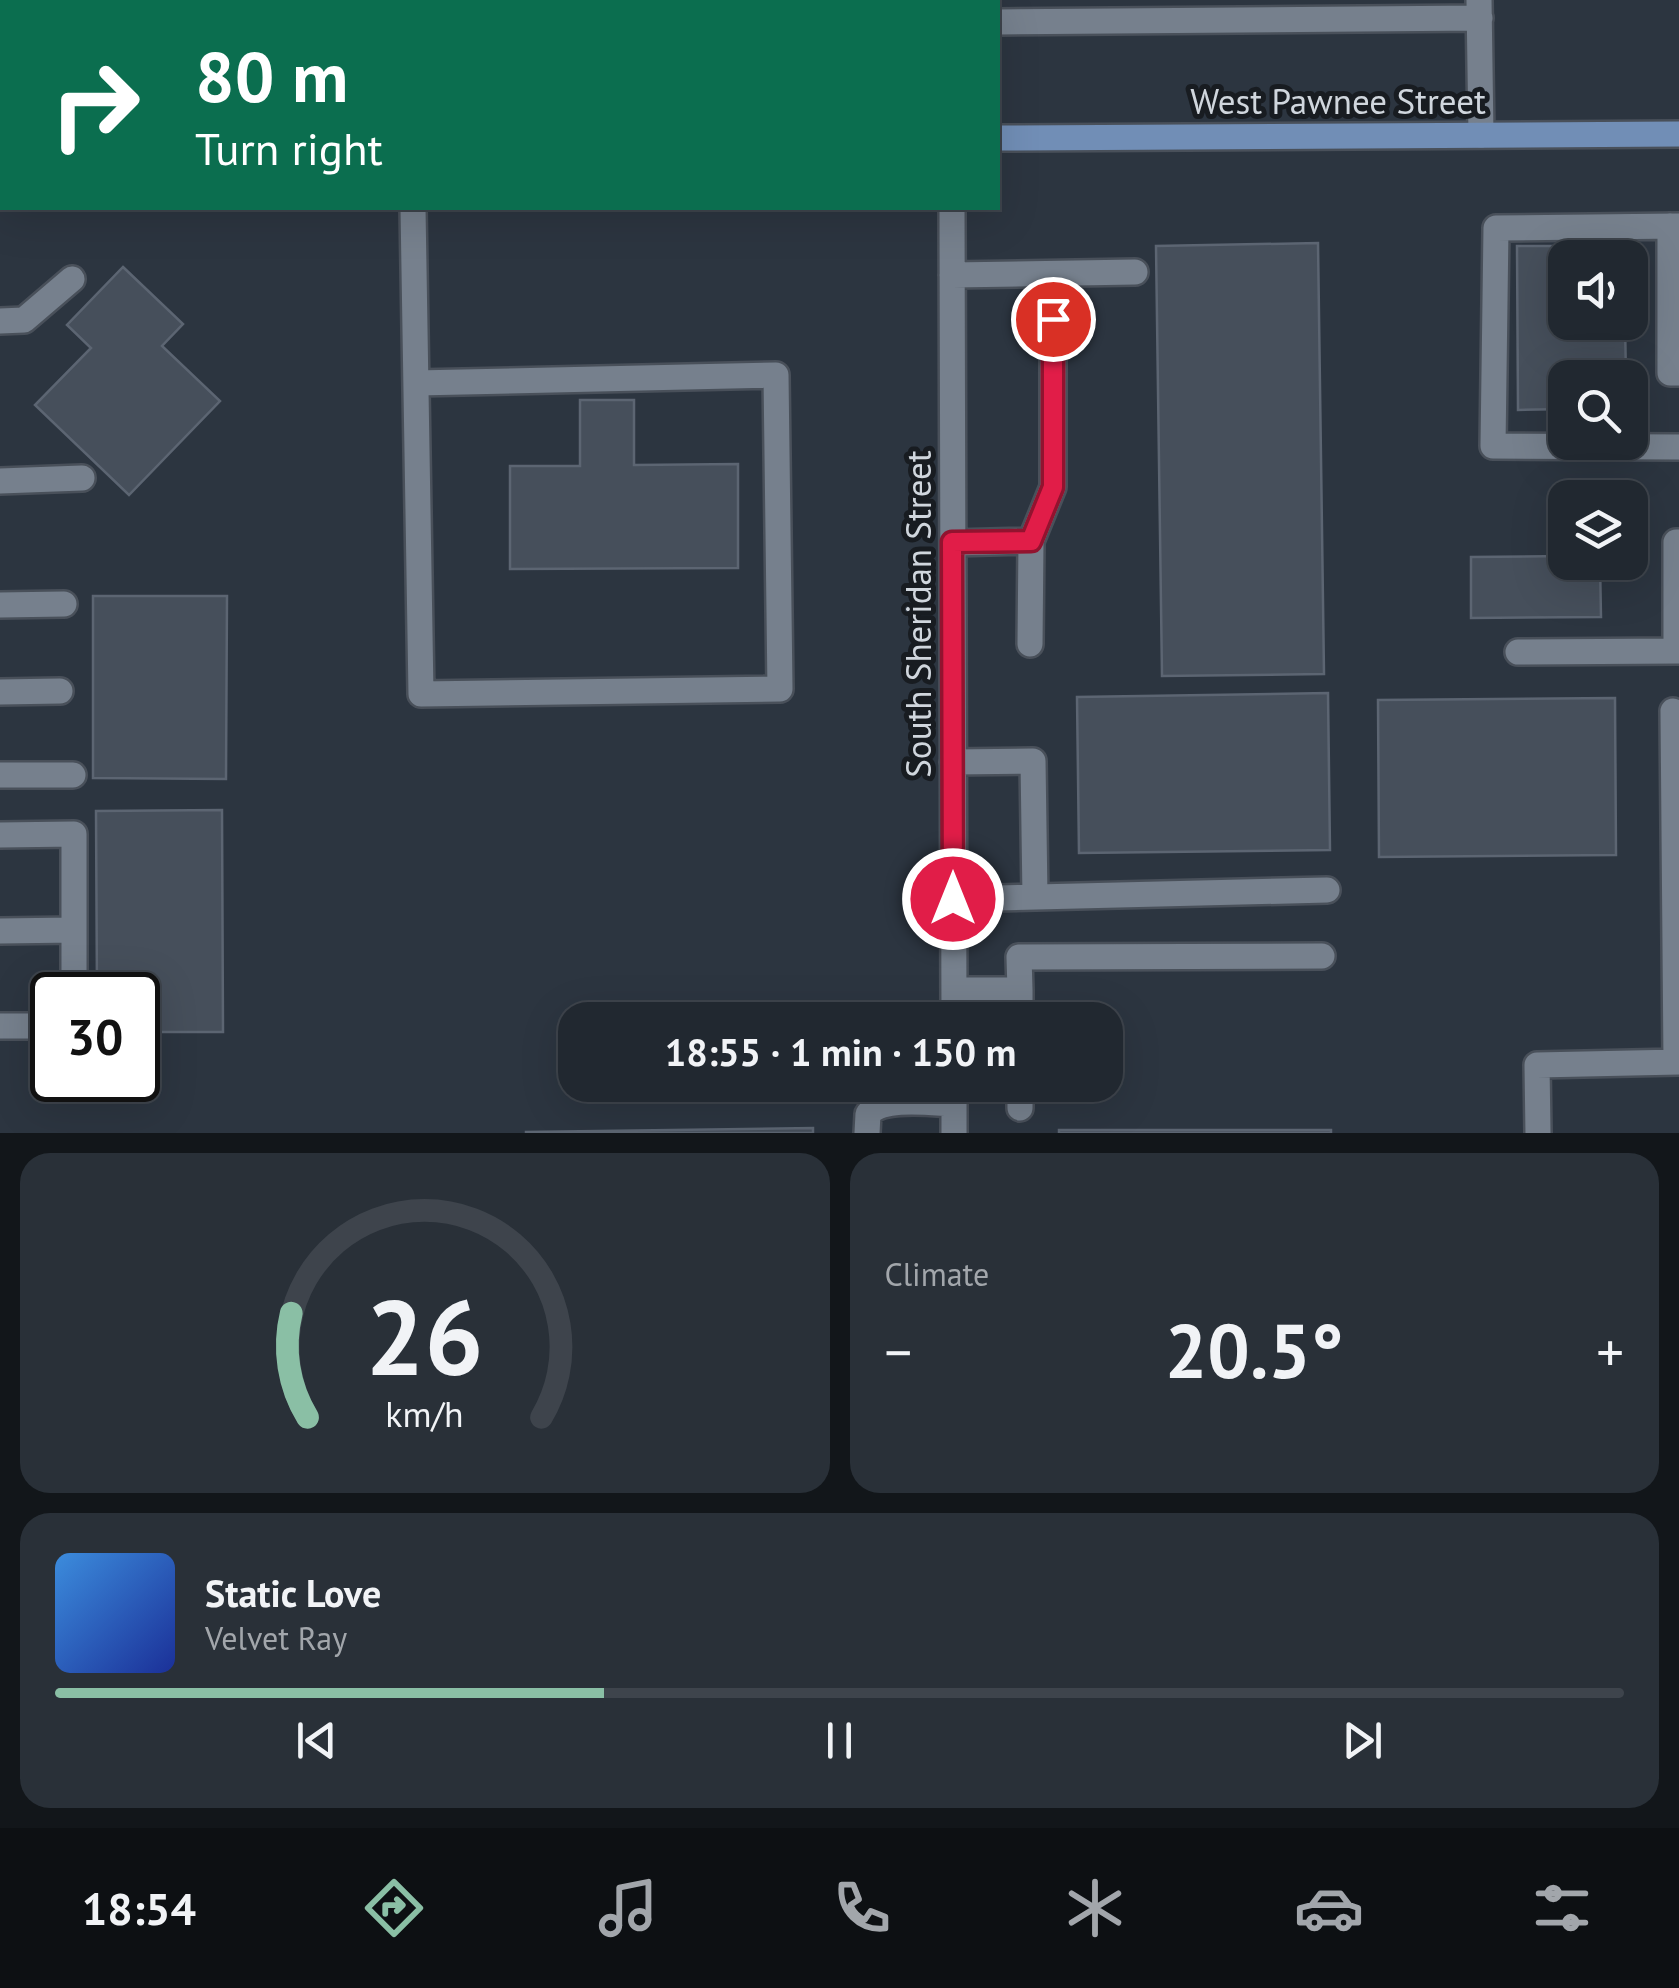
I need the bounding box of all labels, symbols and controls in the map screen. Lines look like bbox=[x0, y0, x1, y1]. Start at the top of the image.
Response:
text: 80 m bbox=[195, 31, 348, 121]
icon: right bbox=[30, 40, 160, 170]
street label: West Pawnee Street bbox=[1190, 78, 1486, 124]
text: Turn right bbox=[195, 119, 383, 177]
map controls bbox=[1548, 240, 1648, 580]
button: sound bbox=[1548, 240, 1648, 340]
pin bbox=[1011, 277, 1096, 362]
icon: arrive bbox=[1026, 292, 1081, 347]
button: search bbox=[1548, 360, 1648, 460]
street label: South Sheridan Street bbox=[895, 450, 941, 778]
button: layers bbox=[1548, 480, 1648, 580]
position arrow bbox=[901, 847, 1005, 951]
speed limit sign: 30 bbox=[30, 972, 160, 1102]
text: 18:55 · 1 min · 150 m bbox=[665, 1027, 1016, 1076]
text: Climate bbox=[885, 1253, 989, 1295]
text: 26 bbox=[366, 1269, 484, 1404]
text: 20.5° bbox=[1165, 1302, 1344, 1399]
text: − bbox=[885, 1316, 912, 1387]
text: + bbox=[1596, 1316, 1624, 1387]
text: km/h bbox=[386, 1391, 464, 1437]
text: Static Love bbox=[205, 1568, 381, 1617]
text: Velvet Ray bbox=[205, 1617, 347, 1659]
icon: previous bbox=[289, 1713, 344, 1768]
icon: pause bbox=[812, 1713, 867, 1768]
icon: next bbox=[1335, 1713, 1390, 1768]
icon: directions bbox=[359, 1873, 429, 1943]
icon: music bbox=[593, 1873, 663, 1943]
icon: phone bbox=[827, 1873, 897, 1943]
icon: climate bbox=[1060, 1873, 1130, 1943]
icon: car bbox=[1294, 1873, 1364, 1943]
icon: filters bbox=[1527, 1873, 1597, 1943]
text: 18:54 bbox=[82, 1879, 196, 1937]

